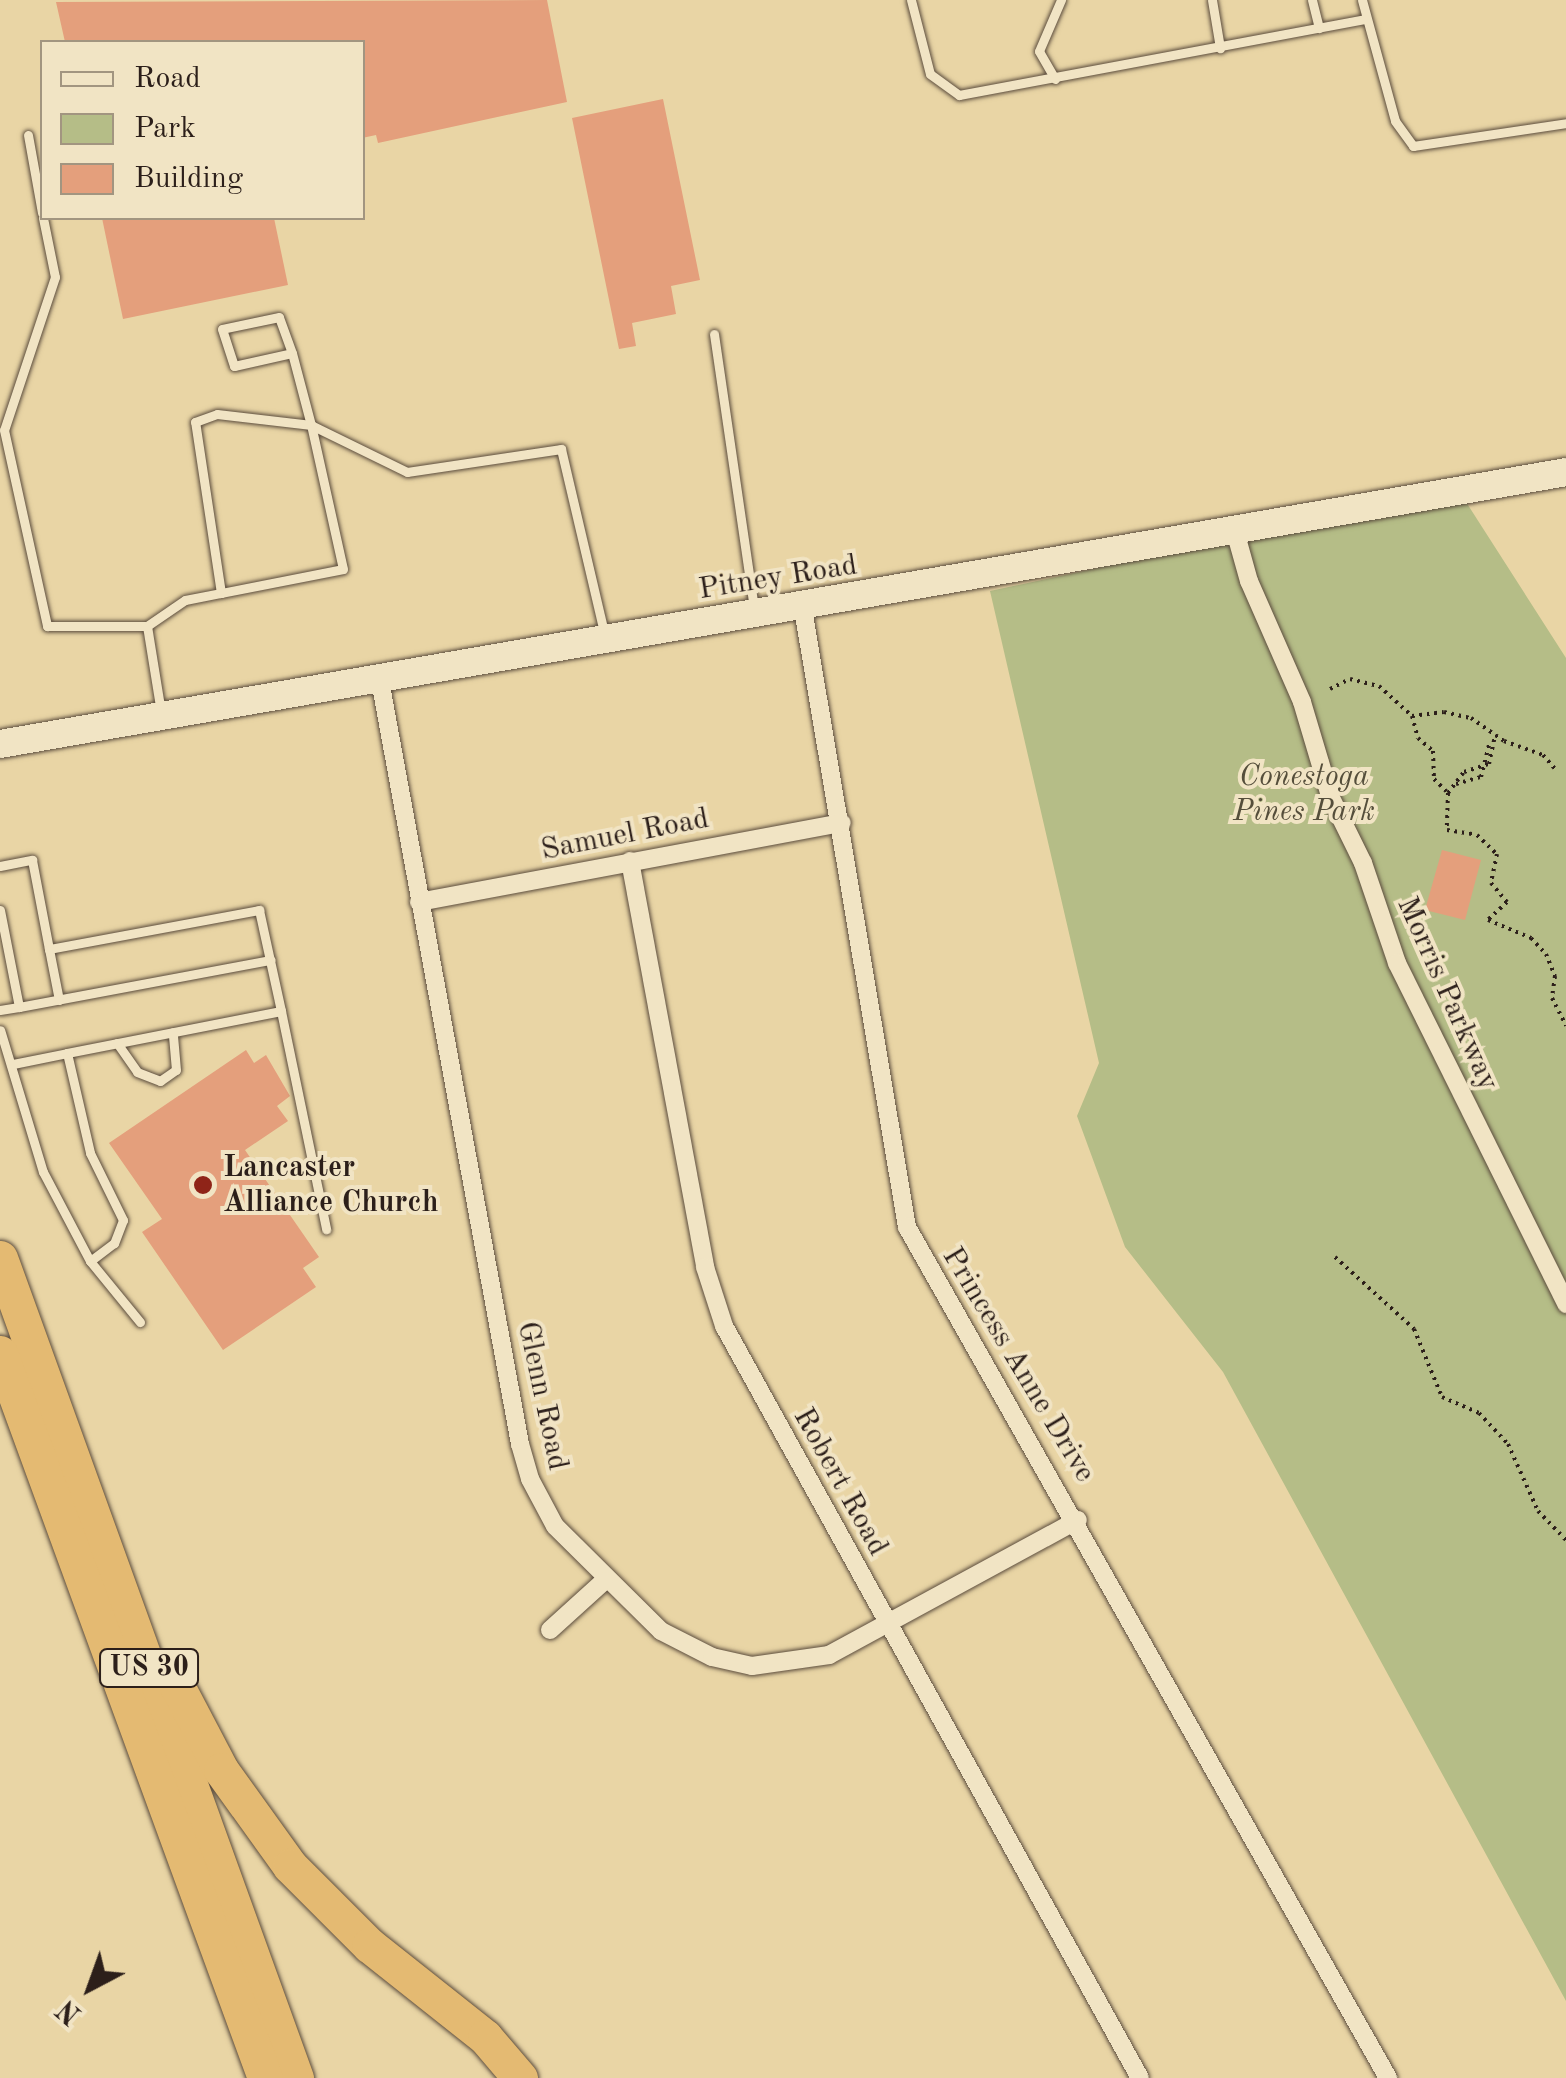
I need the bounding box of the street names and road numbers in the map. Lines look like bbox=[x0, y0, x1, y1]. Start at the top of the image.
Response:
street label: Pitney Road bbox=[696, 548, 860, 608]
street label: Samuel Road bbox=[538, 801, 712, 869]
street label: Morris Parkway bbox=[1388, 891, 1506, 1097]
street label: Princess Anne Drive bbox=[934, 1241, 1102, 1489]
street label: Glenn Road bbox=[509, 1318, 575, 1474]
street label: Robert Road bbox=[785, 1402, 895, 1562]
road number: US 30 bbox=[99, 1645, 199, 1691]

